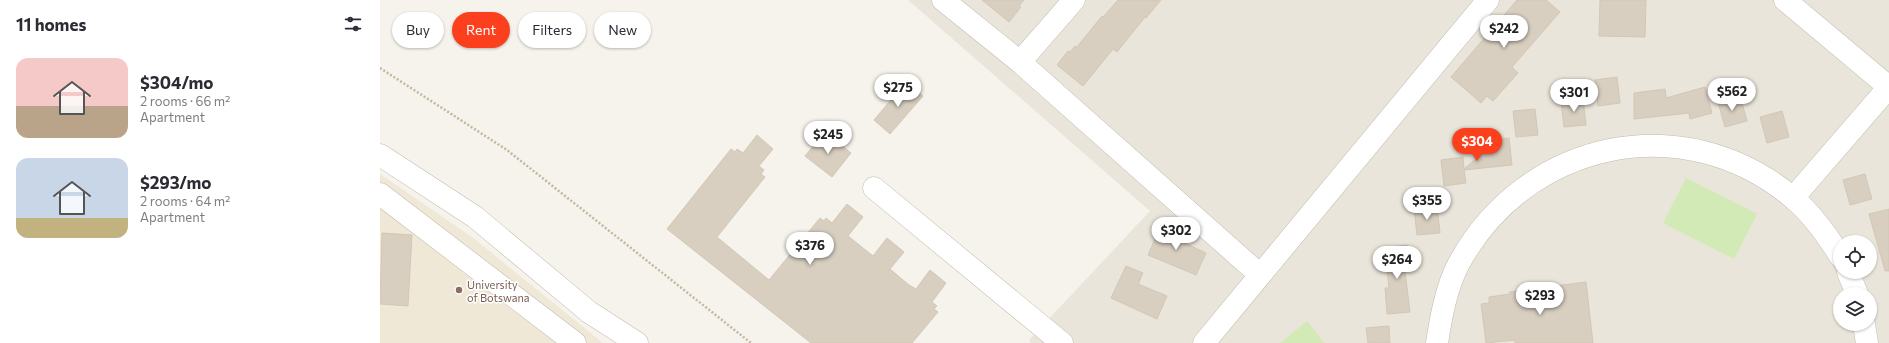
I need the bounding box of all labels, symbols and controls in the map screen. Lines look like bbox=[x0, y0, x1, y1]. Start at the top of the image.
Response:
chip: Buy bbox=[392, 12, 444, 48]
chip: Rent bbox=[452, 12, 510, 48]
chip: Filters bbox=[518, 12, 586, 48]
chip: New bbox=[594, 12, 651, 48]
icon: filters bbox=[342, 13, 364, 35]
text: 11 homes bbox=[16, 14, 86, 35]
pin: $242 bbox=[1480, 15, 1528, 49]
text: $242 bbox=[1489, 20, 1519, 36]
text: $304/mo bbox=[140, 72, 214, 93]
icon: home bbox=[48, 74, 96, 122]
pin: $275 bbox=[874, 74, 922, 108]
pin: $562 bbox=[1708, 78, 1756, 112]
text: $275 bbox=[883, 79, 913, 95]
pin: $301 bbox=[1550, 79, 1598, 113]
text: $562 bbox=[1717, 83, 1747, 99]
text: $301 bbox=[1559, 84, 1589, 100]
text: 2 rooms · 66 m² bbox=[140, 93, 230, 109]
text: Apartment bbox=[140, 109, 205, 125]
pin: $245 bbox=[804, 121, 852, 155]
text: $245 bbox=[813, 126, 843, 142]
pin: $304 bbox=[1453, 128, 1501, 162]
text: $304 bbox=[1461, 133, 1493, 149]
text: $293/mo bbox=[140, 172, 211, 193]
icon: home bbox=[48, 174, 96, 222]
pin: $355 bbox=[1403, 187, 1451, 221]
text: $355 bbox=[1412, 192, 1442, 208]
text: 2 rooms · 64 m² bbox=[140, 193, 230, 209]
text: Apartment bbox=[140, 209, 205, 225]
pin: $302 bbox=[1152, 217, 1200, 251]
text: $302 bbox=[1161, 222, 1192, 238]
pin: $376 bbox=[786, 232, 834, 266]
map controls bbox=[1833, 235, 1877, 331]
button: locate bbox=[1833, 235, 1877, 279]
text: $376 bbox=[795, 237, 825, 253]
pin: $264 bbox=[1373, 246, 1421, 280]
text: $264 bbox=[1382, 251, 1412, 267]
place label: University of Botswana bbox=[467, 278, 529, 304]
pin: $293 bbox=[1516, 282, 1564, 316]
marker: University of Botswana bbox=[454, 285, 464, 295]
text: $293 bbox=[1525, 287, 1555, 303]
button: layers bbox=[1833, 287, 1877, 331]

